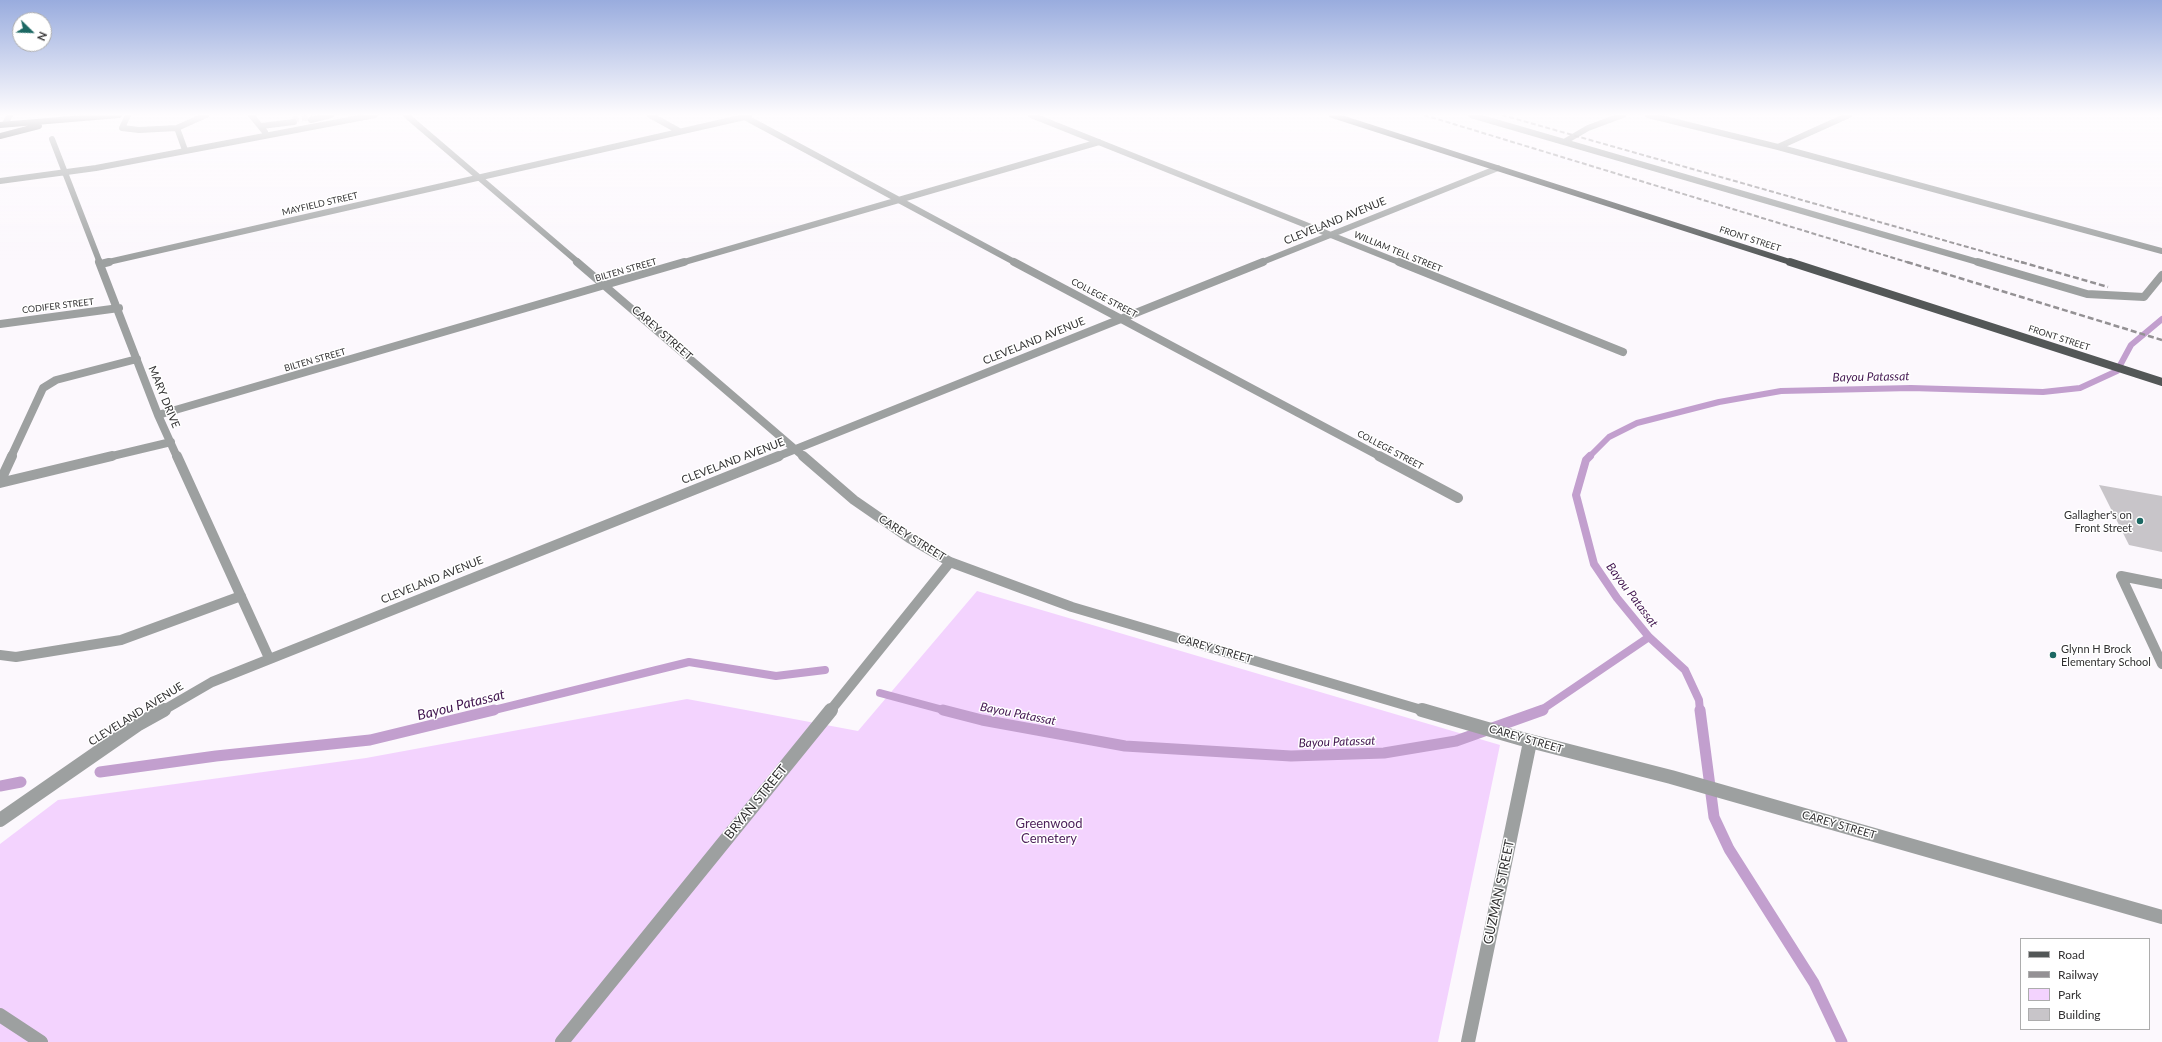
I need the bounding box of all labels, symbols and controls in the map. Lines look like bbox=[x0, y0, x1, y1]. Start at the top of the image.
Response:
north arrow bbox=[12, 12, 52, 52]
text: N bbox=[35, 30, 50, 43]
street label: MAYFIELD STREET bbox=[281, 190, 359, 218]
street label: CLEVELAND AVENUE bbox=[1282, 194, 1388, 248]
street label: FRONT STREET bbox=[1718, 224, 1782, 254]
street label: WILLIAM TELL STREET bbox=[1352, 229, 1444, 275]
street label: BILTEN STREET bbox=[594, 256, 658, 284]
street label: COLLEGE STREET bbox=[1069, 276, 1139, 320]
street label: CODIFER STREET bbox=[21, 296, 95, 316]
street label: CAREY STREET bbox=[629, 303, 695, 363]
street label: CLEVELAND AVENUE bbox=[981, 314, 1087, 368]
street label: FRONT STREET bbox=[2027, 323, 2091, 353]
street label: BILTEN STREET bbox=[283, 346, 347, 374]
street label: MARY DRIVE bbox=[146, 364, 182, 430]
water label: Bayou Patassat bbox=[1832, 369, 1910, 385]
street label: COLLEGE STREET bbox=[1355, 428, 1425, 472]
street label: CLEVELAND AVENUE bbox=[680, 435, 786, 487]
place label: Gallagher's on Front Street bbox=[2064, 508, 2132, 534]
street label: CAREY STREET bbox=[876, 512, 948, 564]
marker: Gallagher's on Front Street bbox=[2135, 516, 2145, 526]
street label: CLEVELAND AVENUE bbox=[379, 553, 485, 607]
water label: Bayou Patassat bbox=[1603, 560, 1661, 630]
street label: CAREY STREET bbox=[1177, 632, 1253, 666]
place label: Glynn H Brock Elementary School bbox=[2061, 642, 2151, 668]
marker: Glynn H Brock Elementary School bbox=[2048, 650, 2058, 660]
street label: CLEVELAND AVENUE bbox=[86, 679, 186, 749]
water label: Bayou Patassat bbox=[415, 686, 507, 724]
water label: Bayou Patassat bbox=[979, 700, 1057, 728]
street label: CAREY STREET bbox=[1488, 722, 1564, 756]
water label: Bayou Patassat bbox=[1298, 733, 1376, 751]
street label: BRYAN STREET bbox=[721, 762, 791, 842]
street label: CAREY STREET bbox=[1801, 808, 1877, 842]
park label: Greenwood Cemetery bbox=[1016, 816, 1082, 847]
street label: GUZMAN STREET bbox=[1480, 838, 1518, 946]
legend bbox=[2020, 938, 2150, 1030]
text: Road bbox=[2058, 947, 2085, 962]
text: Railway bbox=[2058, 967, 2098, 982]
text: Park bbox=[2058, 987, 2081, 1002]
text: Building bbox=[2058, 1007, 2101, 1022]

